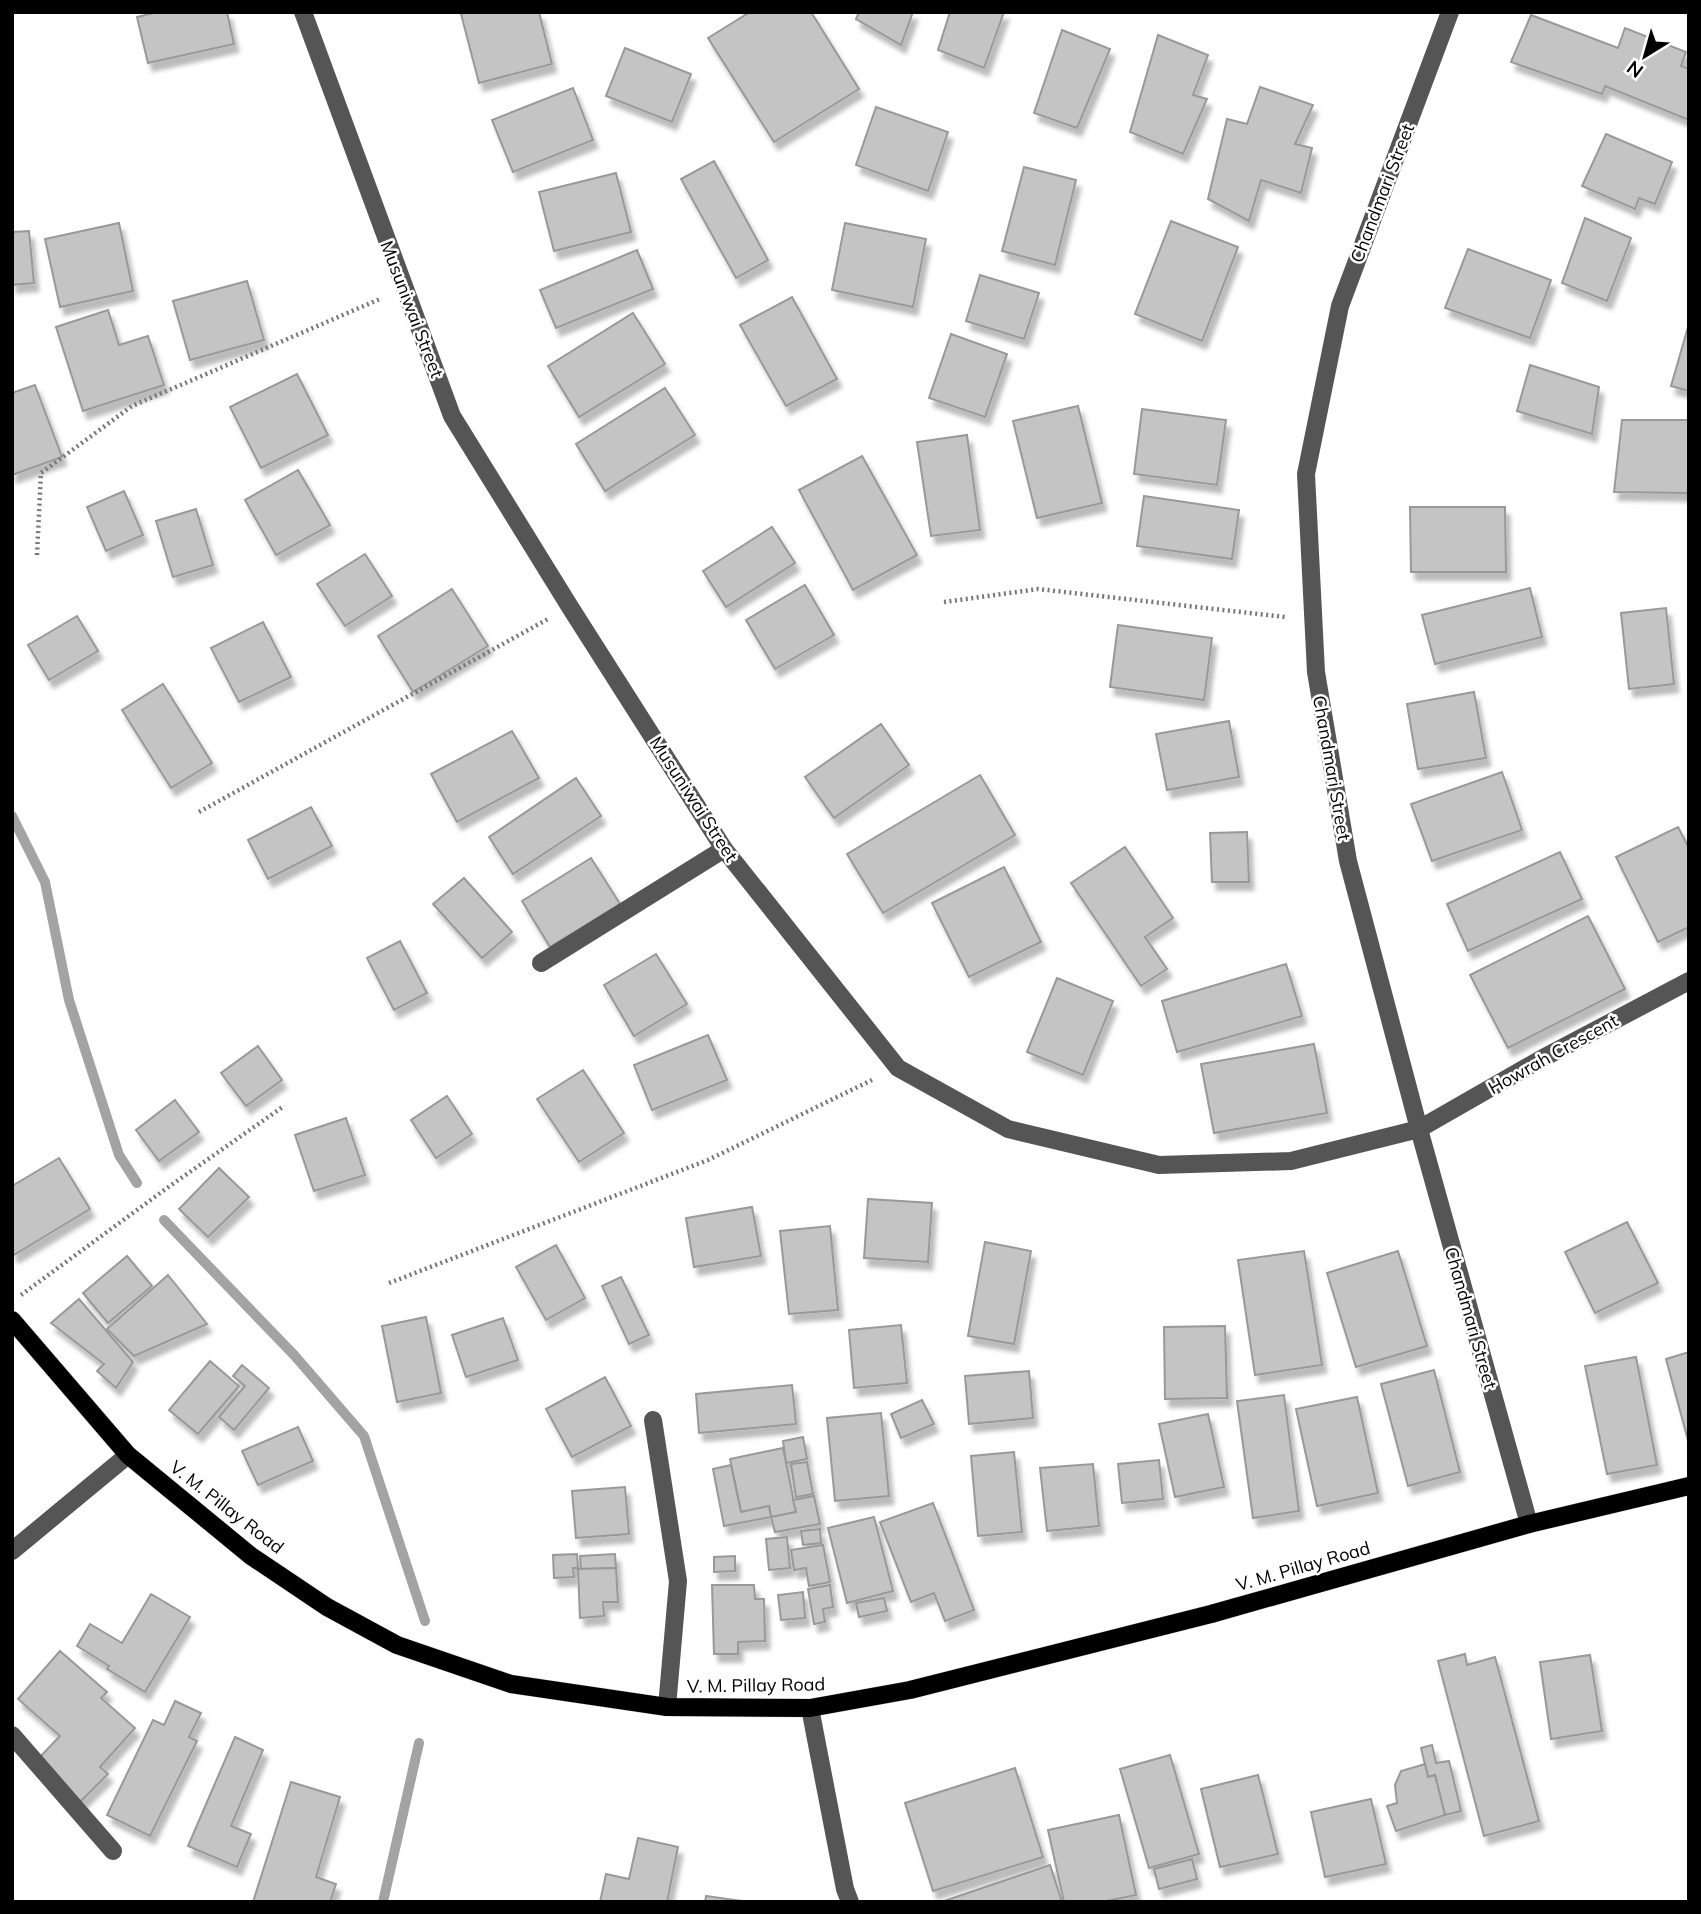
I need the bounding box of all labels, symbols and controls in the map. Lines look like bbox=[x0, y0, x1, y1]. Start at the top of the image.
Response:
north arrow bbox=[1610, 21, 1680, 91]
text: N bbox=[1622, 56, 1648, 83]
street label: Chandmari Street bbox=[1345, 120, 1419, 266]
street label: Musuniwai Street bbox=[375, 237, 449, 381]
street label: Chandmari Street bbox=[1308, 694, 1356, 842]
street label: Musuniwai Street bbox=[645, 732, 743, 866]
street label: Howrah Crescent bbox=[1484, 1009, 1622, 1099]
street label: Chandmari Street bbox=[1440, 1244, 1502, 1392]
street label: V. M. Pillay Road bbox=[165, 1455, 289, 1559]
street label: V. M. Pillay Road bbox=[1233, 1536, 1373, 1596]
street label: V. M. Pillay Road bbox=[687, 1672, 825, 1698]

